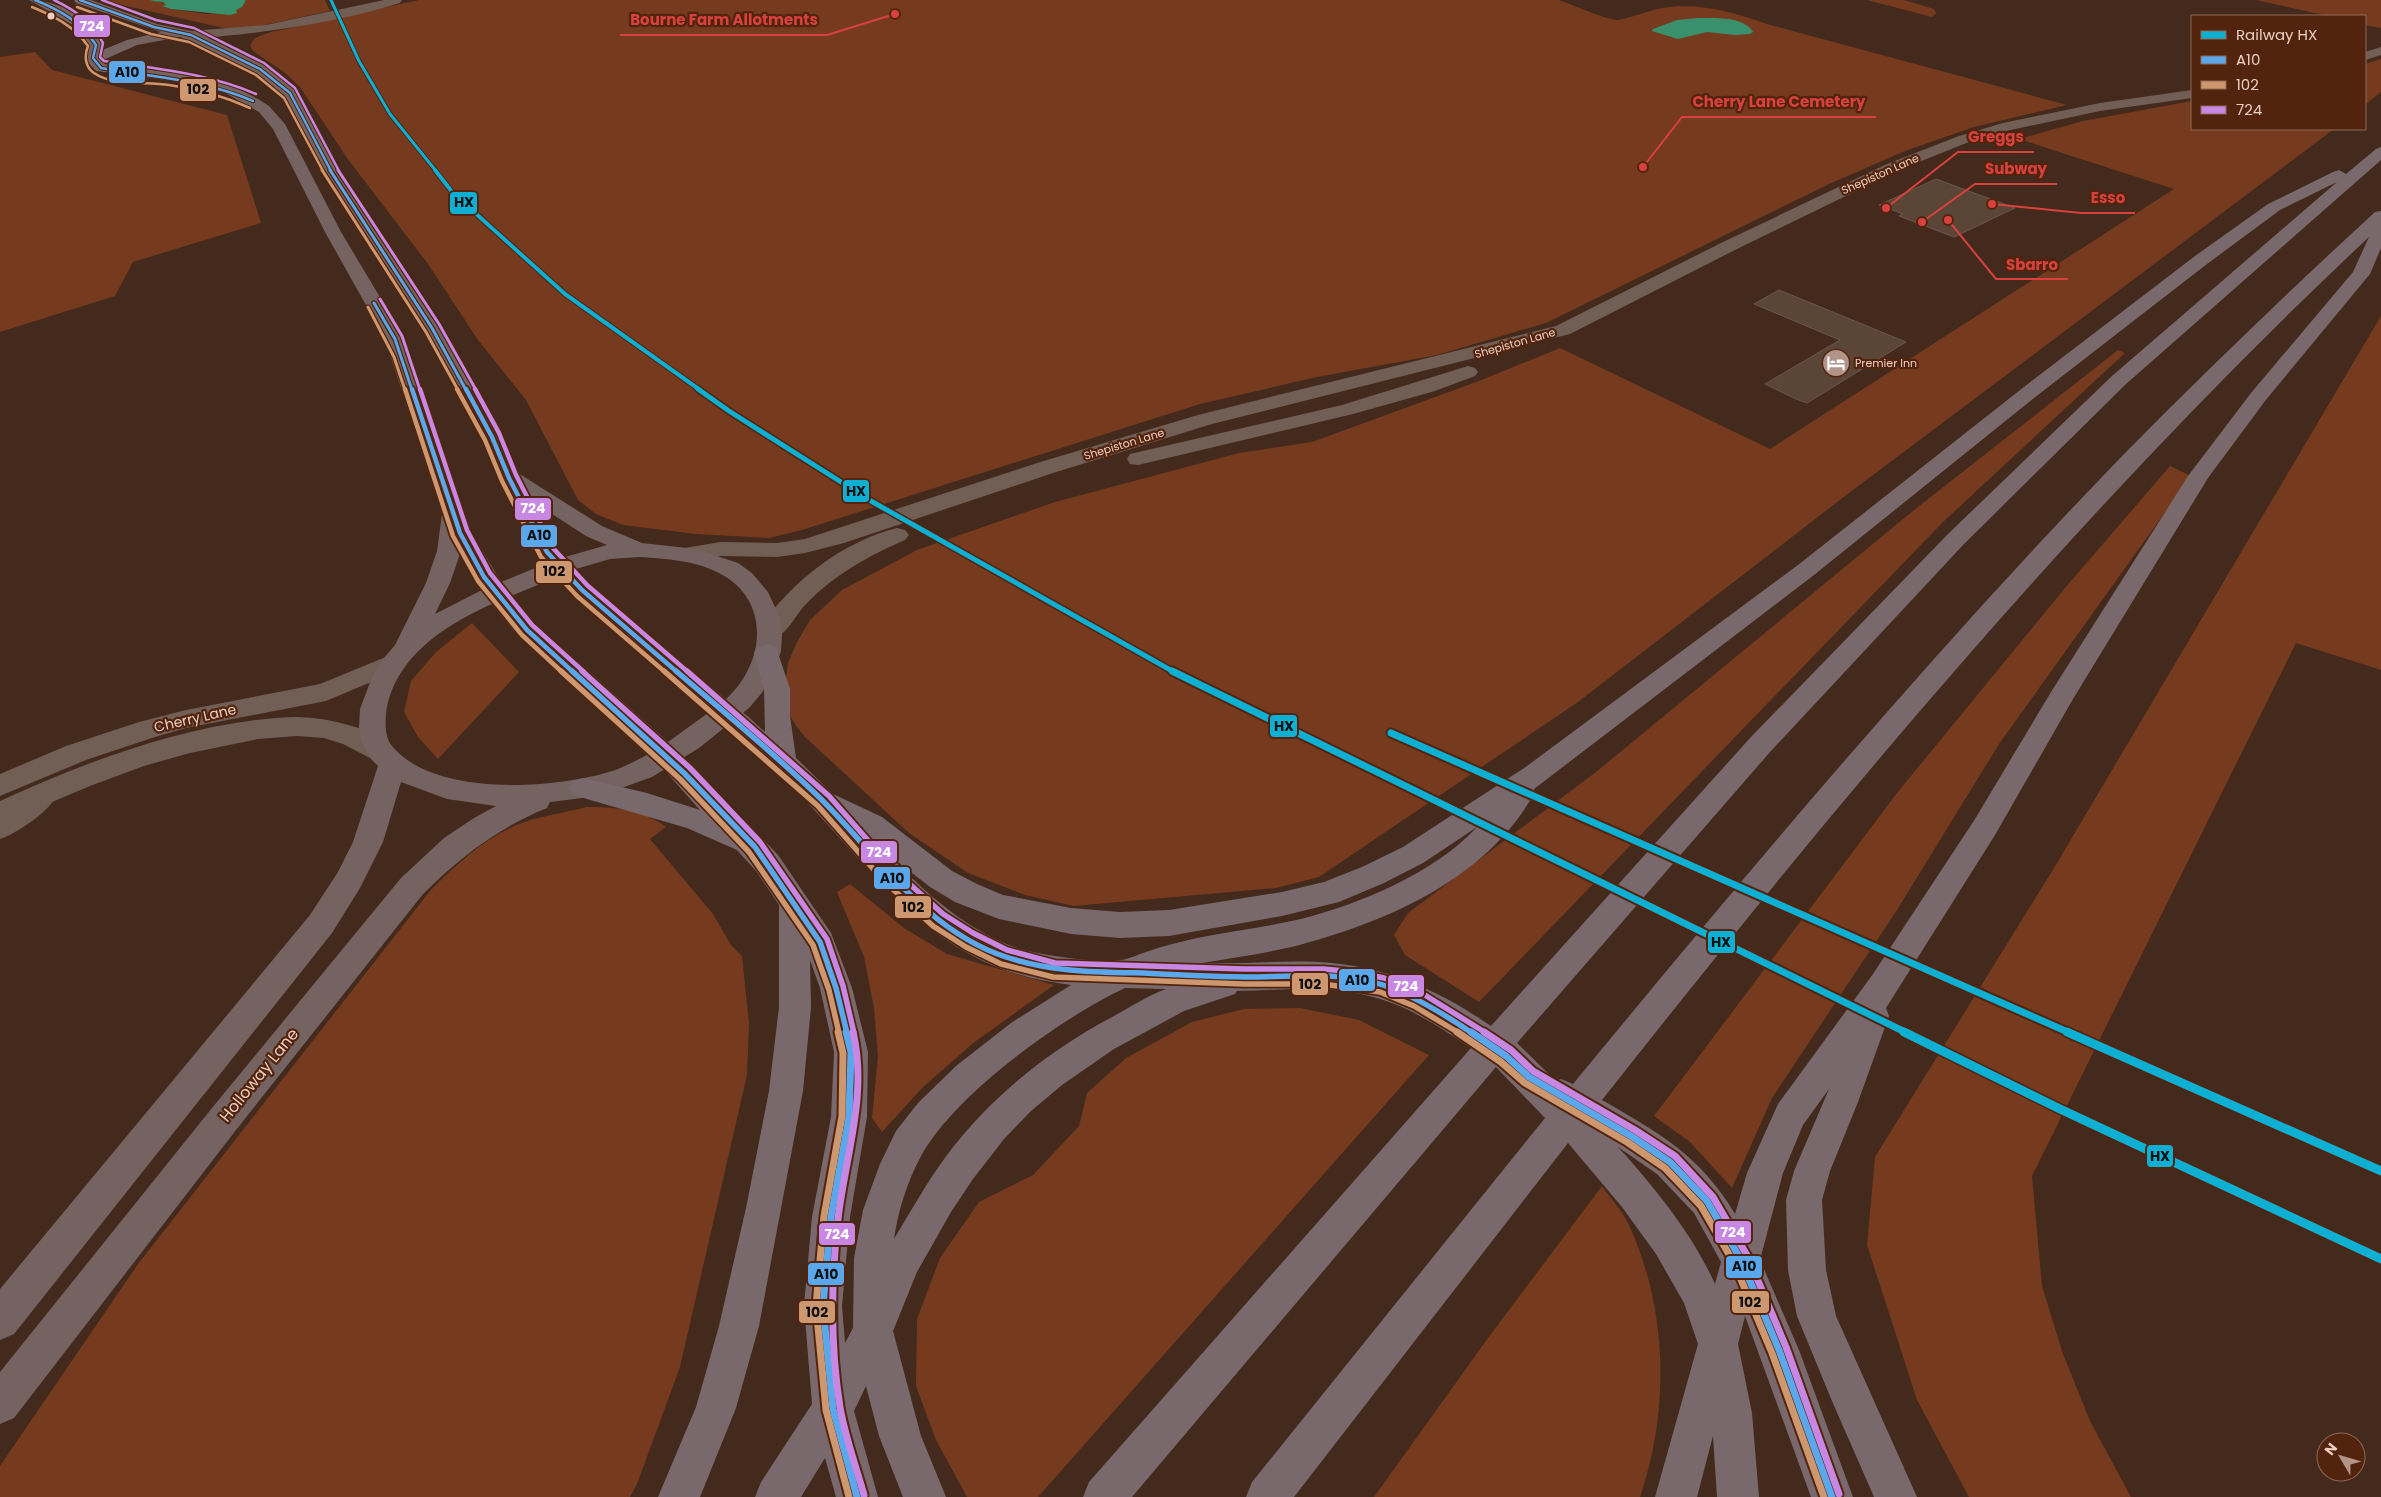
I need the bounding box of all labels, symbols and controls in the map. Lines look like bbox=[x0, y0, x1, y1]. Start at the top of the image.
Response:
callout: Bourne Farm Allotments bbox=[620, 5, 827, 35]
text: Bourne Farm Allotments bbox=[630, 9, 818, 30]
unlabelled marker bbox=[46, 11, 56, 21]
line badge: 724 bbox=[73, 14, 111, 38]
legend bbox=[2191, 15, 2366, 130]
text: 724 bbox=[80, 16, 104, 36]
text: Railway HX bbox=[2236, 24, 2317, 45]
text: A10 bbox=[2236, 49, 2260, 70]
line badge: A10 bbox=[108, 60, 146, 84]
text: A10 bbox=[115, 62, 139, 82]
text: 102 bbox=[2236, 74, 2259, 95]
line badge: 102 bbox=[179, 78, 217, 102]
text: 102 bbox=[187, 79, 209, 99]
callout: Cherry Lane Cemetery bbox=[1682, 87, 1876, 117]
text: Cherry Lane Cemetery bbox=[1692, 91, 1866, 112]
text: 724 bbox=[2236, 99, 2262, 120]
callout: Greggs bbox=[1958, 122, 2034, 152]
text: Greggs bbox=[1968, 126, 2024, 147]
street label: Shepiston Lane bbox=[1839, 150, 1921, 198]
callout: Subway bbox=[1975, 154, 2057, 184]
text: Subway bbox=[1985, 158, 2048, 179]
callout: Esso bbox=[2081, 183, 2135, 213]
text: Esso bbox=[2091, 187, 2126, 208]
line badge: HX bbox=[449, 191, 478, 215]
text: HX bbox=[454, 192, 474, 212]
callout: Sbarro bbox=[1996, 249, 2068, 279]
text: Sbarro bbox=[2006, 254, 2058, 275]
street label: Shepiston Lane bbox=[1473, 324, 1557, 362]
hotel icon: Premier Inn bbox=[1821, 348, 1851, 378]
place label: Premier Inn bbox=[1855, 355, 1917, 371]
street label: Shepiston Lane bbox=[1082, 424, 1166, 464]
line badge: HX bbox=[842, 479, 870, 503]
text: HX bbox=[846, 481, 866, 501]
line badge: 724 bbox=[514, 497, 552, 521]
text: 724 bbox=[521, 498, 545, 518]
line badge: A10 bbox=[520, 524, 558, 548]
text: A10 bbox=[527, 525, 551, 545]
line badge: 102 bbox=[535, 560, 573, 584]
text: 102 bbox=[543, 561, 565, 581]
street label: Cherry Lane bbox=[152, 699, 238, 737]
line badge: HX bbox=[1269, 714, 1298, 738]
text: HX bbox=[1274, 716, 1294, 736]
line badge: 724 bbox=[860, 840, 898, 864]
text: 724 bbox=[867, 842, 891, 862]
line badge: A10 bbox=[873, 866, 911, 890]
text: A10 bbox=[880, 868, 904, 888]
line badge: 102 bbox=[894, 895, 932, 919]
text: 102 bbox=[902, 897, 924, 917]
line badge: HX bbox=[1707, 930, 1736, 954]
text: HX bbox=[1711, 932, 1731, 952]
line badge: A10 bbox=[1338, 968, 1376, 992]
text: A10 bbox=[1345, 970, 1369, 990]
line badge: 102 bbox=[1291, 972, 1329, 996]
text: 102 bbox=[1299, 974, 1321, 994]
line badge: 724 bbox=[1387, 974, 1425, 998]
text: 724 bbox=[1394, 976, 1418, 996]
street label: Holloway Lane bbox=[214, 1023, 304, 1127]
line badge: HX bbox=[2146, 1144, 2174, 1168]
text: HX bbox=[2150, 1146, 2170, 1166]
line badge: 724 bbox=[1714, 1220, 1752, 1244]
line badge: 724 bbox=[818, 1222, 856, 1246]
text: 724 bbox=[1721, 1222, 1745, 1242]
text: 724 bbox=[825, 1224, 849, 1244]
line badge: A10 bbox=[1725, 1255, 1763, 1279]
text: A10 bbox=[1732, 1256, 1756, 1276]
line badge: A10 bbox=[807, 1262, 845, 1286]
text: A10 bbox=[814, 1264, 838, 1284]
line badge: 102 bbox=[1731, 1290, 1770, 1314]
text: 102 bbox=[1739, 1292, 1761, 1312]
line badge: 102 bbox=[798, 1300, 836, 1324]
text: 102 bbox=[806, 1302, 828, 1322]
north arrow bbox=[2316, 1432, 2366, 1482]
text: N bbox=[2320, 1439, 2342, 1459]

